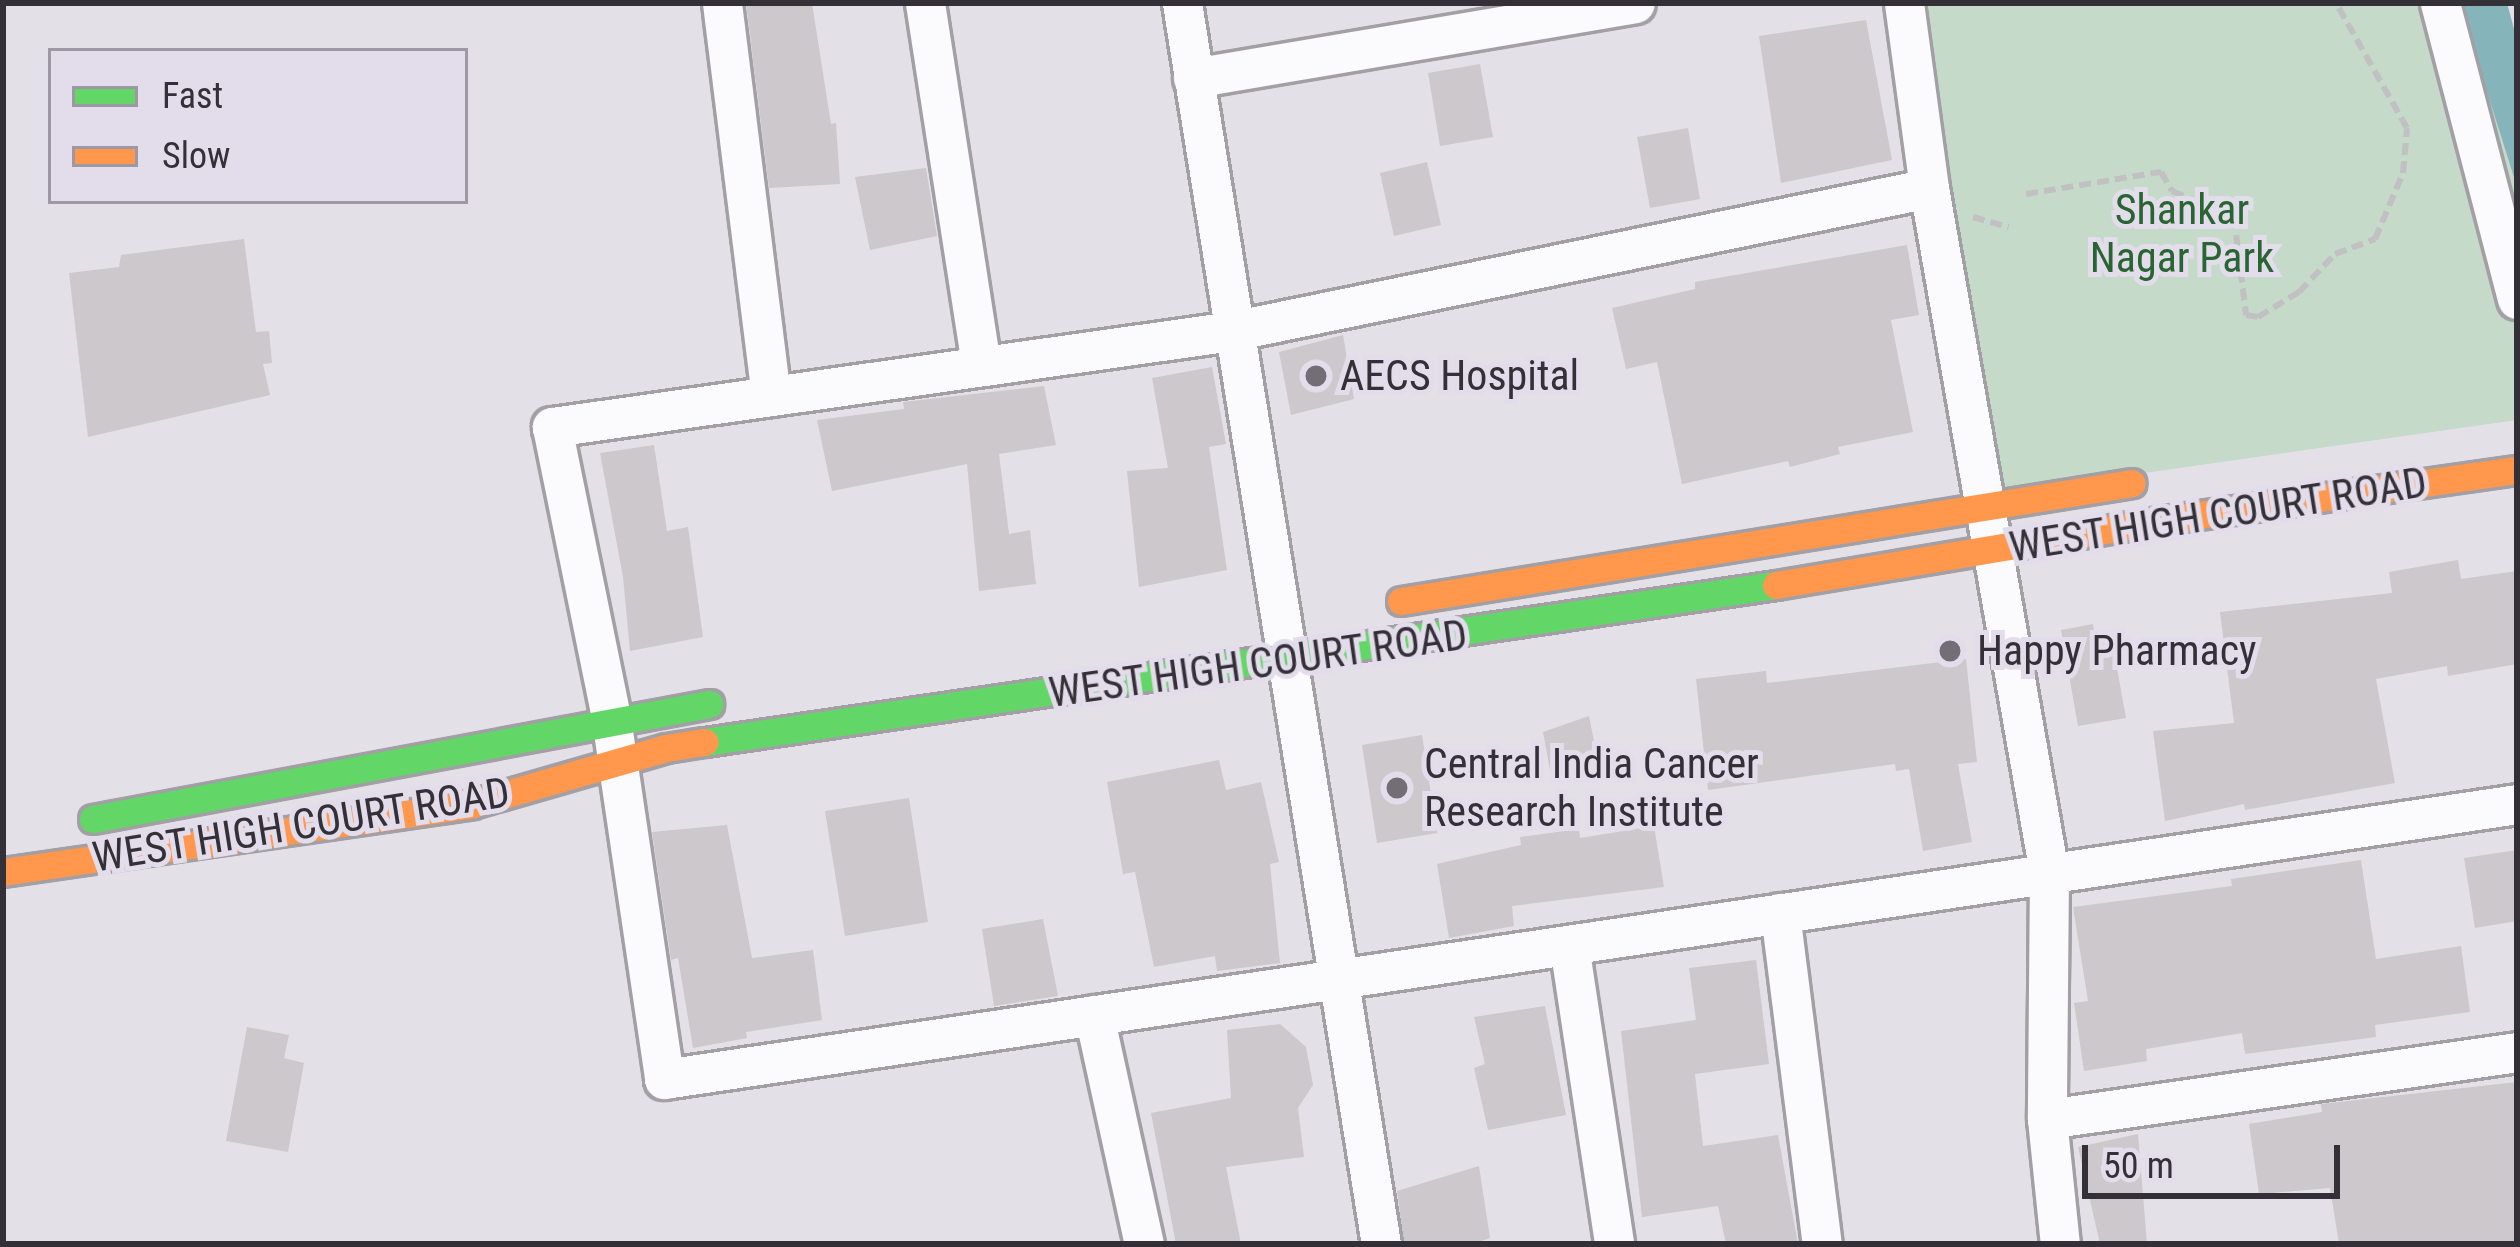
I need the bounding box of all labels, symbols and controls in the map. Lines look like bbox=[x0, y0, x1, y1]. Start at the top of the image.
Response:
legend bbox=[48, 48, 468, 204]
text: Fast bbox=[162, 75, 223, 117]
text: Slow bbox=[162, 135, 230, 177]
park label: Shankar Nagar Park bbox=[2090, 185, 2274, 284]
place label: AECS Hospital bbox=[1340, 351, 1579, 401]
marker: AECS Hospital bbox=[1303, 363, 1329, 389]
street label: WEST HIGH COURT ROAD bbox=[2005, 457, 2431, 573]
street label: WEST HIGH COURT ROAD bbox=[1045, 610, 1471, 718]
place label: Happy Pharmacy bbox=[1977, 626, 2257, 676]
marker: Happy Pharmacy bbox=[1934, 635, 1966, 667]
place label: Central India Cancer Research Institute bbox=[1424, 739, 1759, 837]
street label: WEST HIGH COURT ROAD bbox=[88, 767, 514, 883]
marker: Central India Cancer Research Institute bbox=[1381, 772, 1413, 804]
scale bar bbox=[2088, 1121, 2346, 1195]
text: 50 m bbox=[2103, 1145, 2174, 1187]

